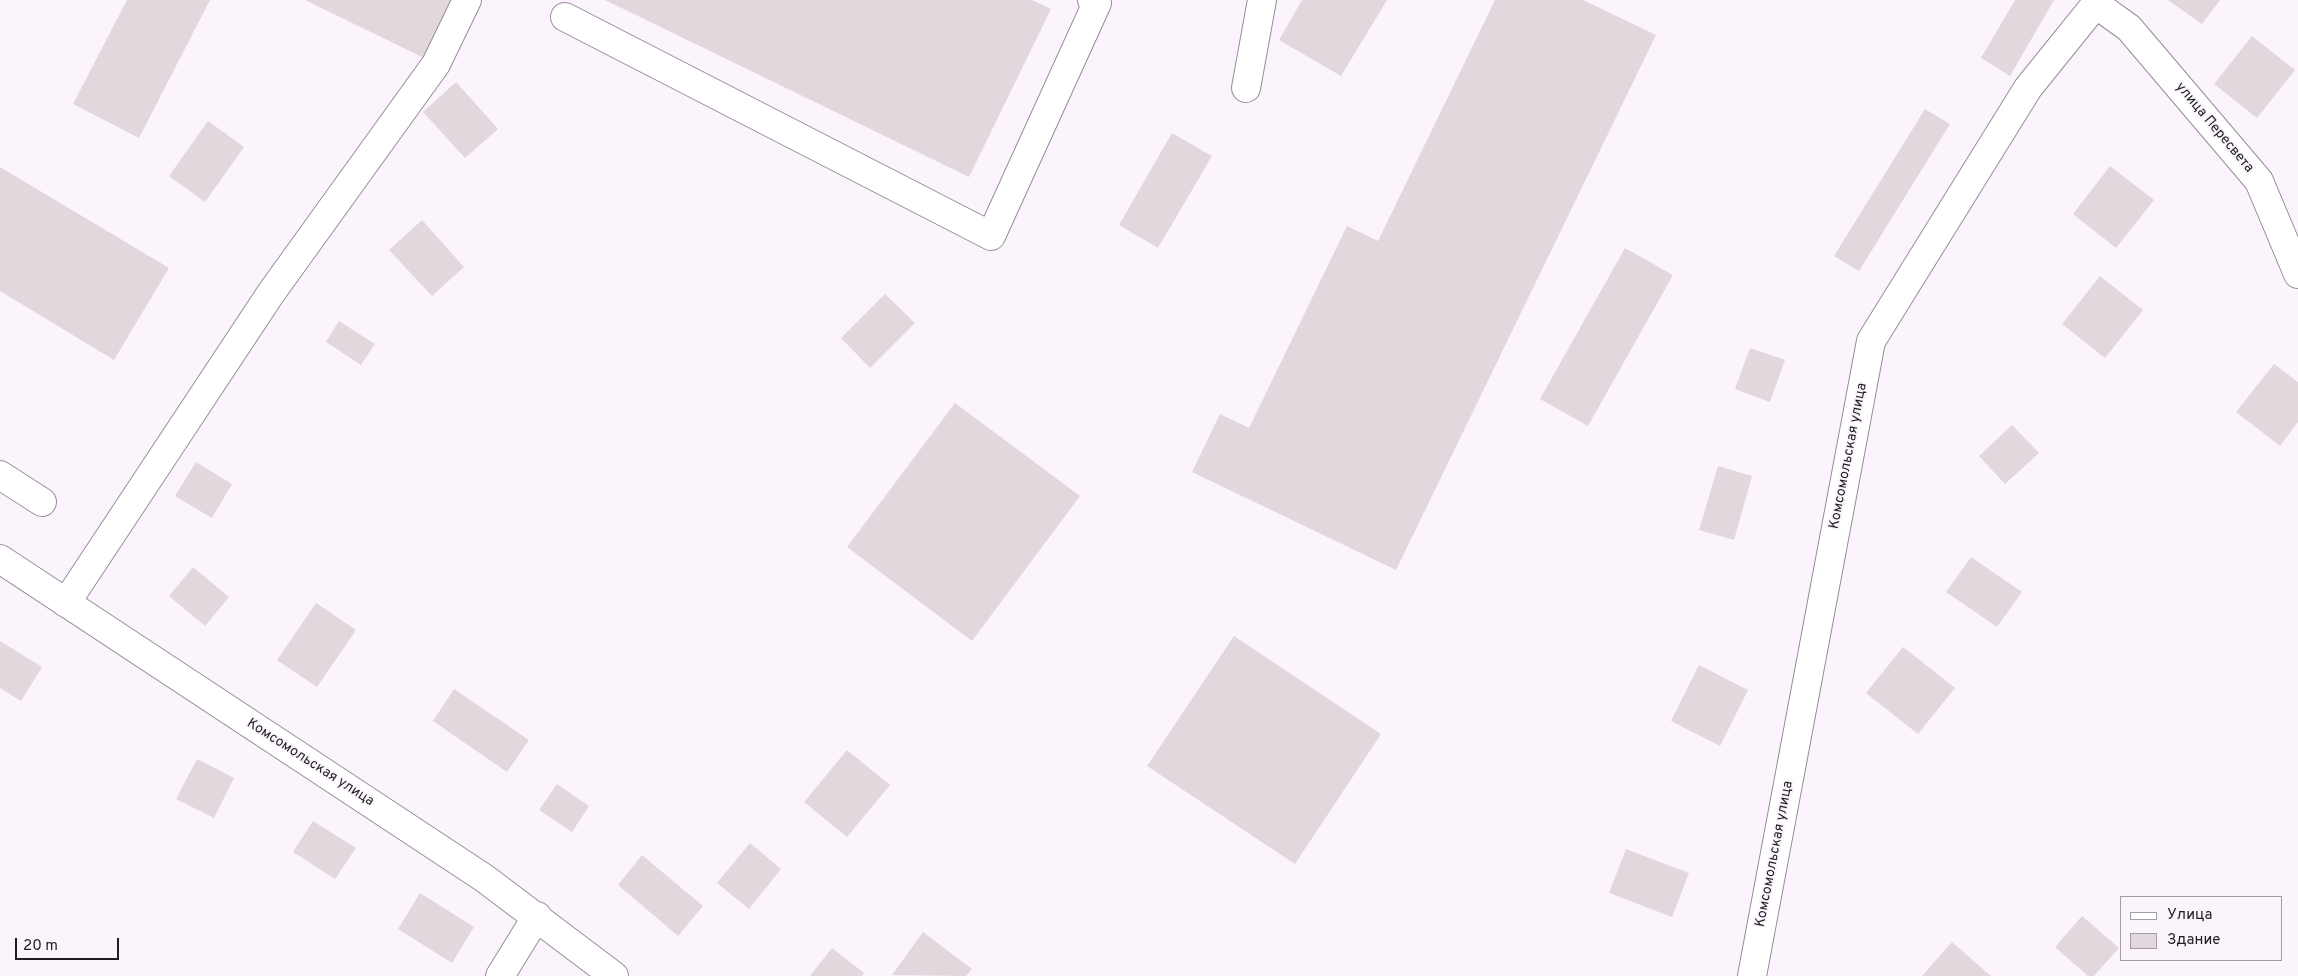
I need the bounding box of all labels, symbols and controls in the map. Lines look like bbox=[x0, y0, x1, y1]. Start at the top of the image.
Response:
street label: улица Пересвета bbox=[2171, 79, 2257, 177]
street label: Комсомольская улица bbox=[1827, 382, 1871, 530]
street label: Комсомольская улица bbox=[243, 716, 377, 810]
street label: Комсомольская улица bbox=[1753, 780, 1797, 928]
legend bbox=[2120, 896, 2283, 961]
text: Улица bbox=[2167, 906, 2212, 925]
scale bar bbox=[18, 928, 121, 960]
text: Здание bbox=[2167, 931, 2220, 950]
text: 20 m bbox=[23, 937, 58, 956]

